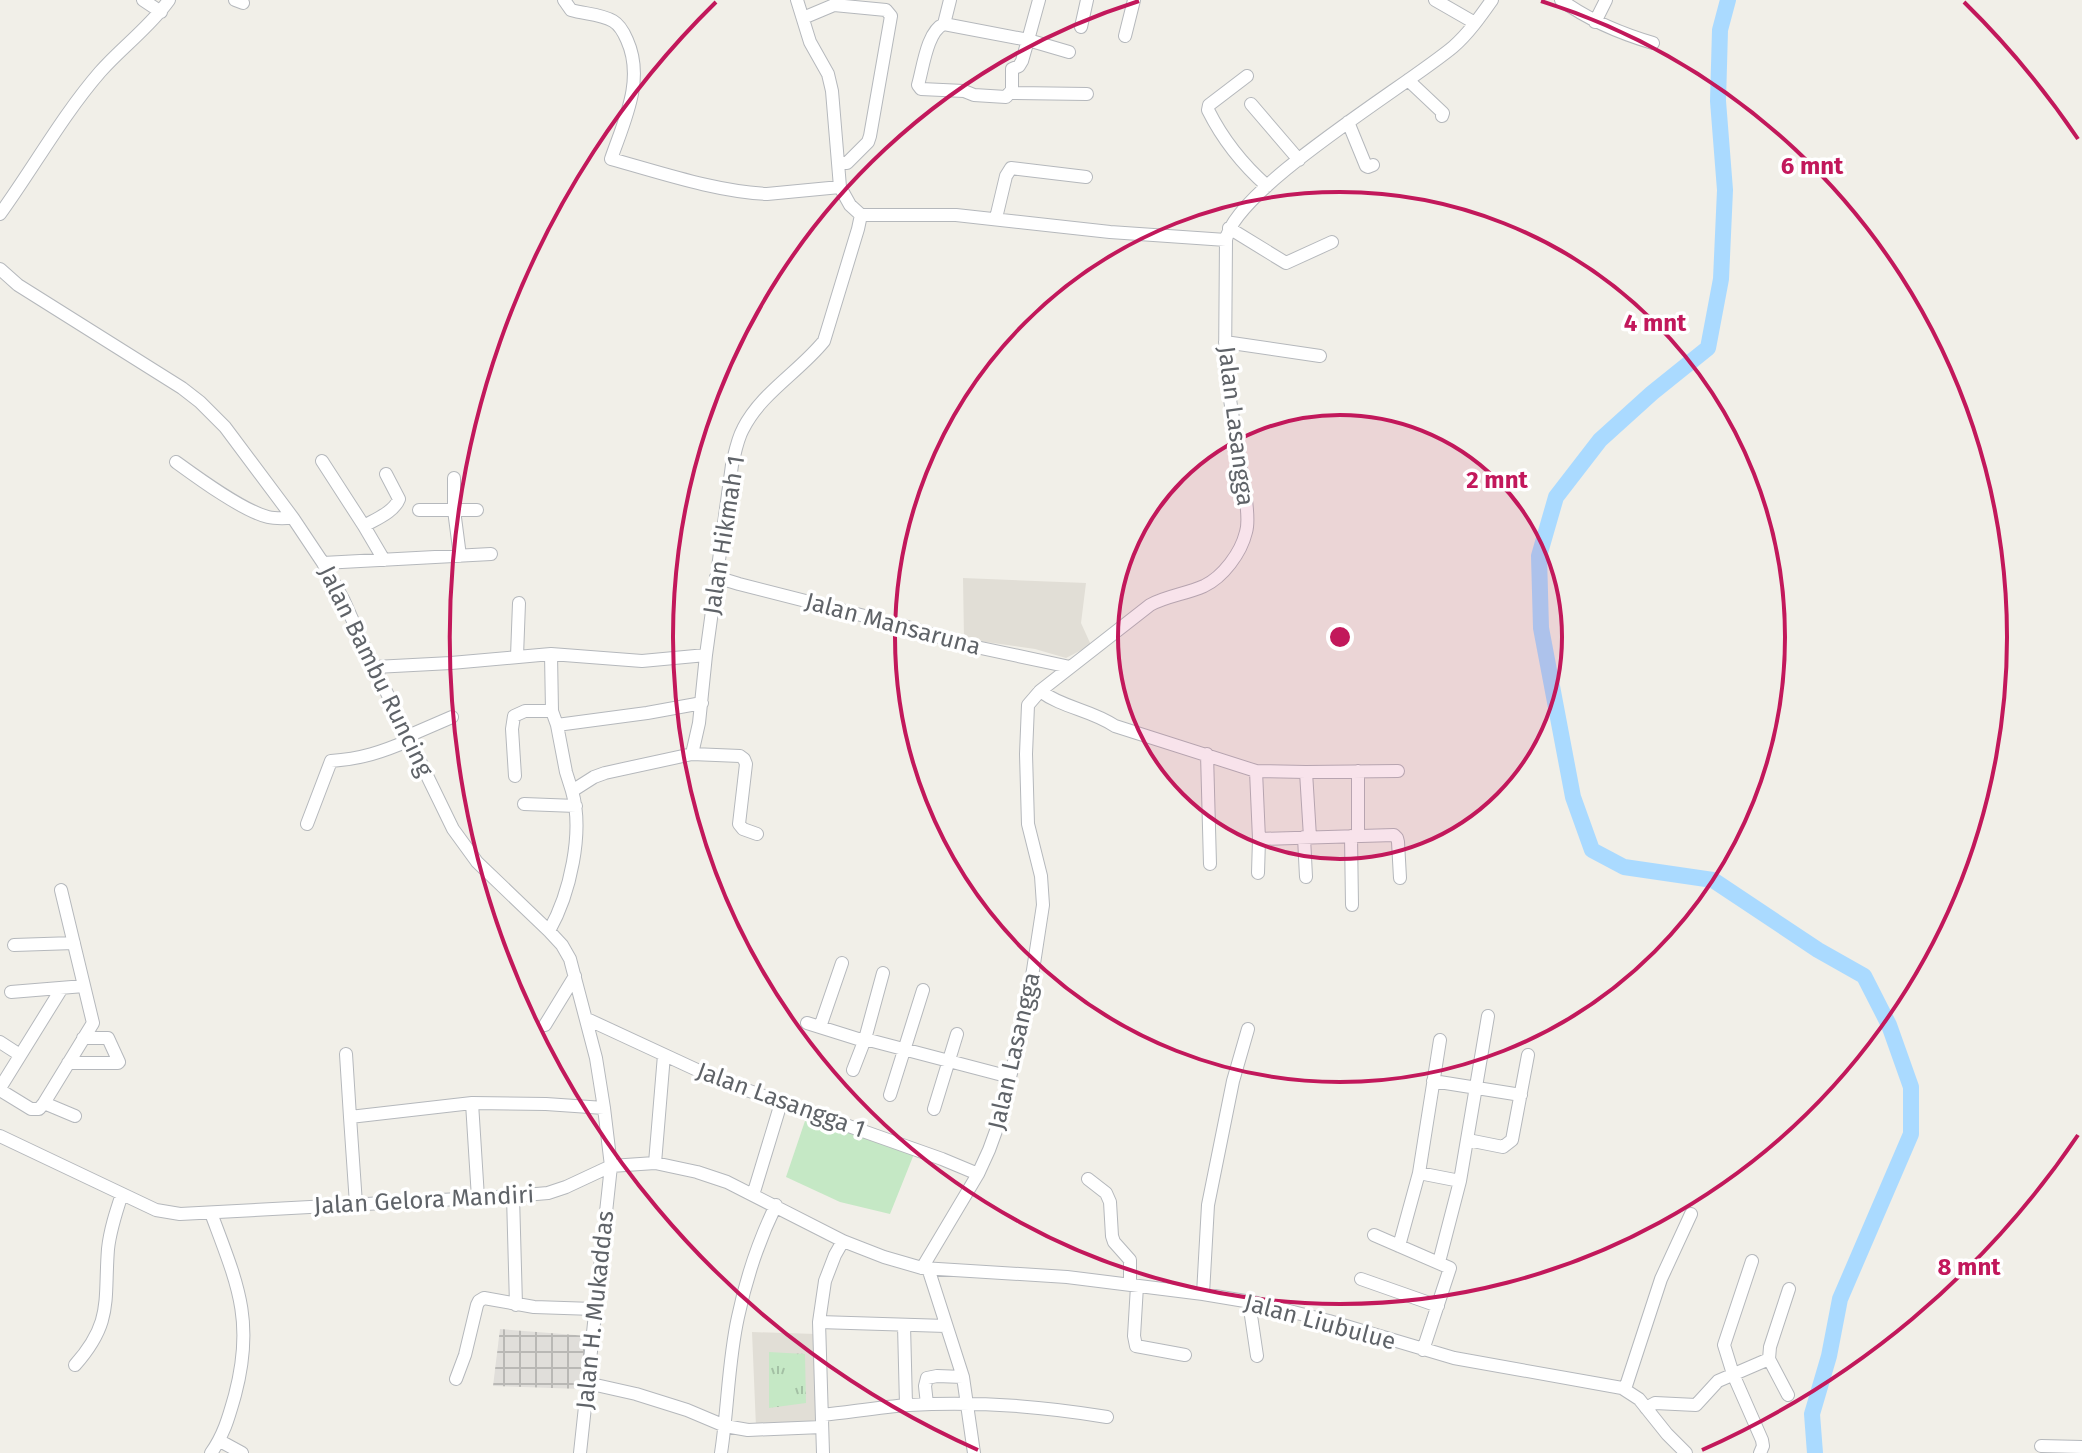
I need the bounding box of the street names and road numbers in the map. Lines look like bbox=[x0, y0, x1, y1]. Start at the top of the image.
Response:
street label: Jalan Lasangga bbox=[1212, 345, 1260, 507]
street label: Jalan Hikmah 1 bbox=[698, 454, 750, 616]
street label: Jalan Bambu Runcing bbox=[313, 561, 439, 781]
street label: Jalan Mansaruna bbox=[802, 587, 984, 661]
street label: Jalan Lasangga bbox=[982, 970, 1046, 1132]
street label: Jalan Lasangga 1 bbox=[693, 1056, 869, 1144]
street label: Jalan Gelora Mandiri bbox=[313, 1180, 535, 1220]
street label: Jalan H. Mukaddas bbox=[571, 1209, 619, 1411]
street label: Jalan Liubulue bbox=[1241, 1288, 1399, 1356]

